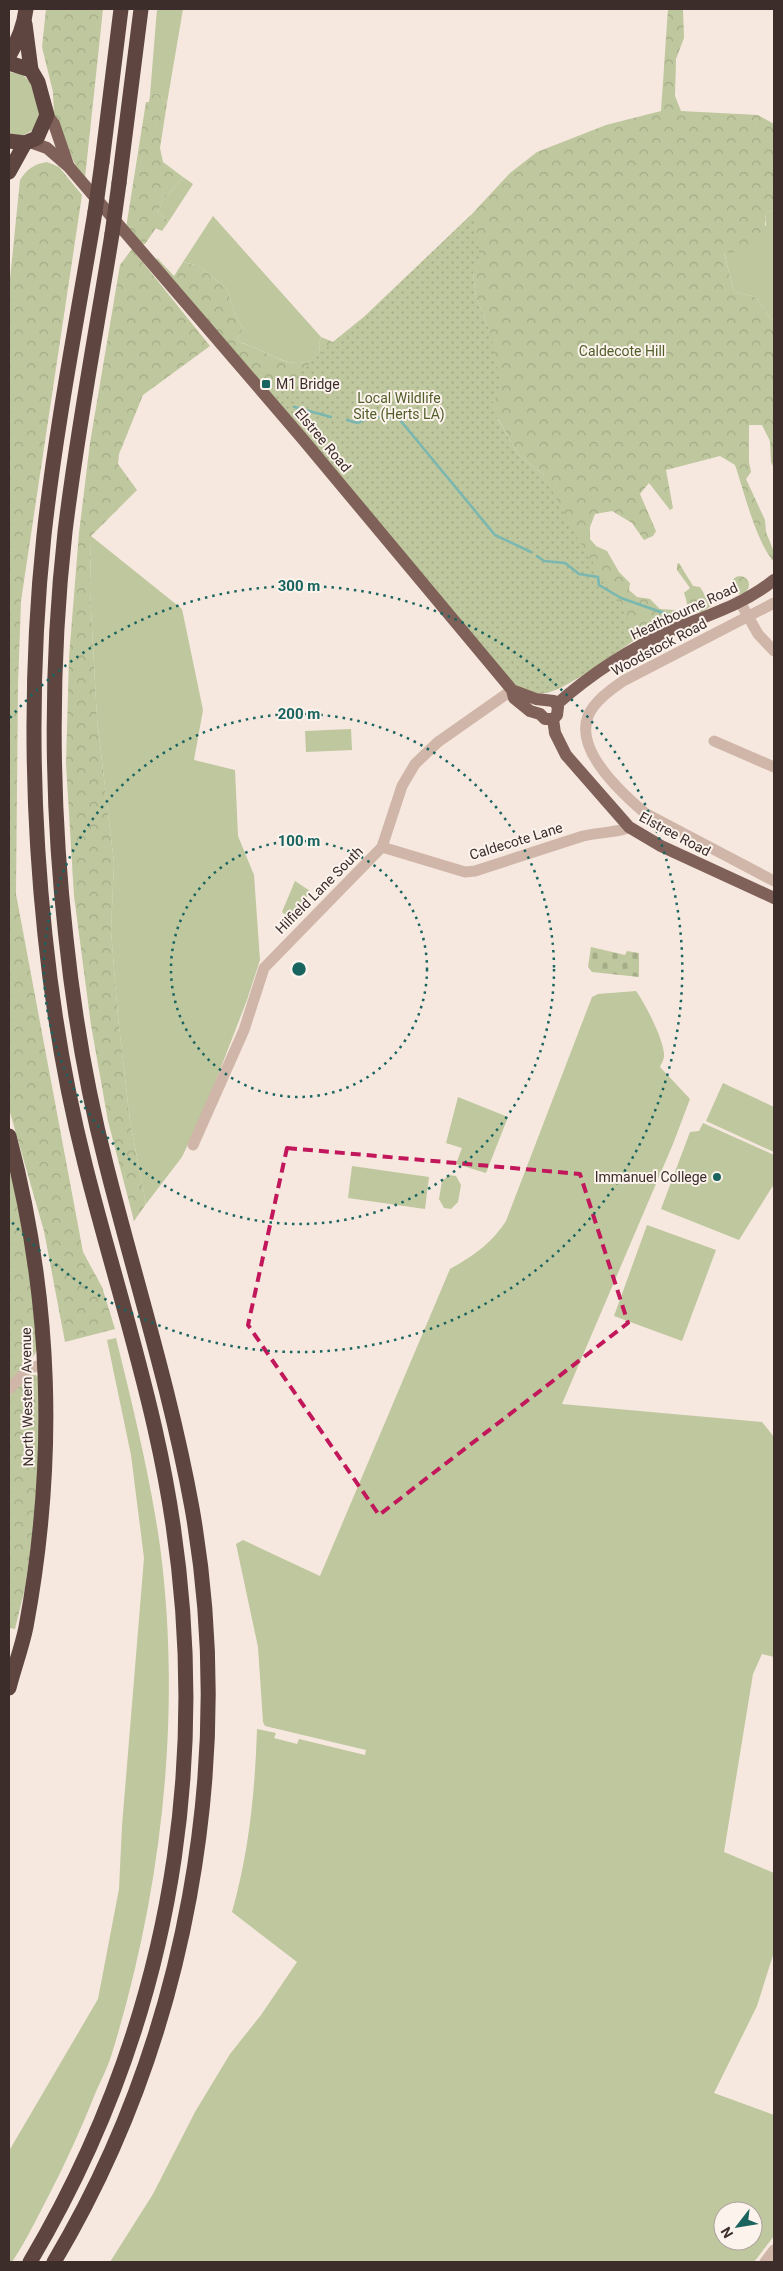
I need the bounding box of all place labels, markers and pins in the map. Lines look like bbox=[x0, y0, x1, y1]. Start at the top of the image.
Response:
place label: M1 Bridge bbox=[276, 376, 340, 392]
marker: M1 Bridge bbox=[260, 378, 272, 390]
centre of rings bbox=[290, 960, 308, 978]
place label: Immanuel College bbox=[595, 1169, 707, 1185]
marker: Immanuel College bbox=[711, 1171, 723, 1183]

